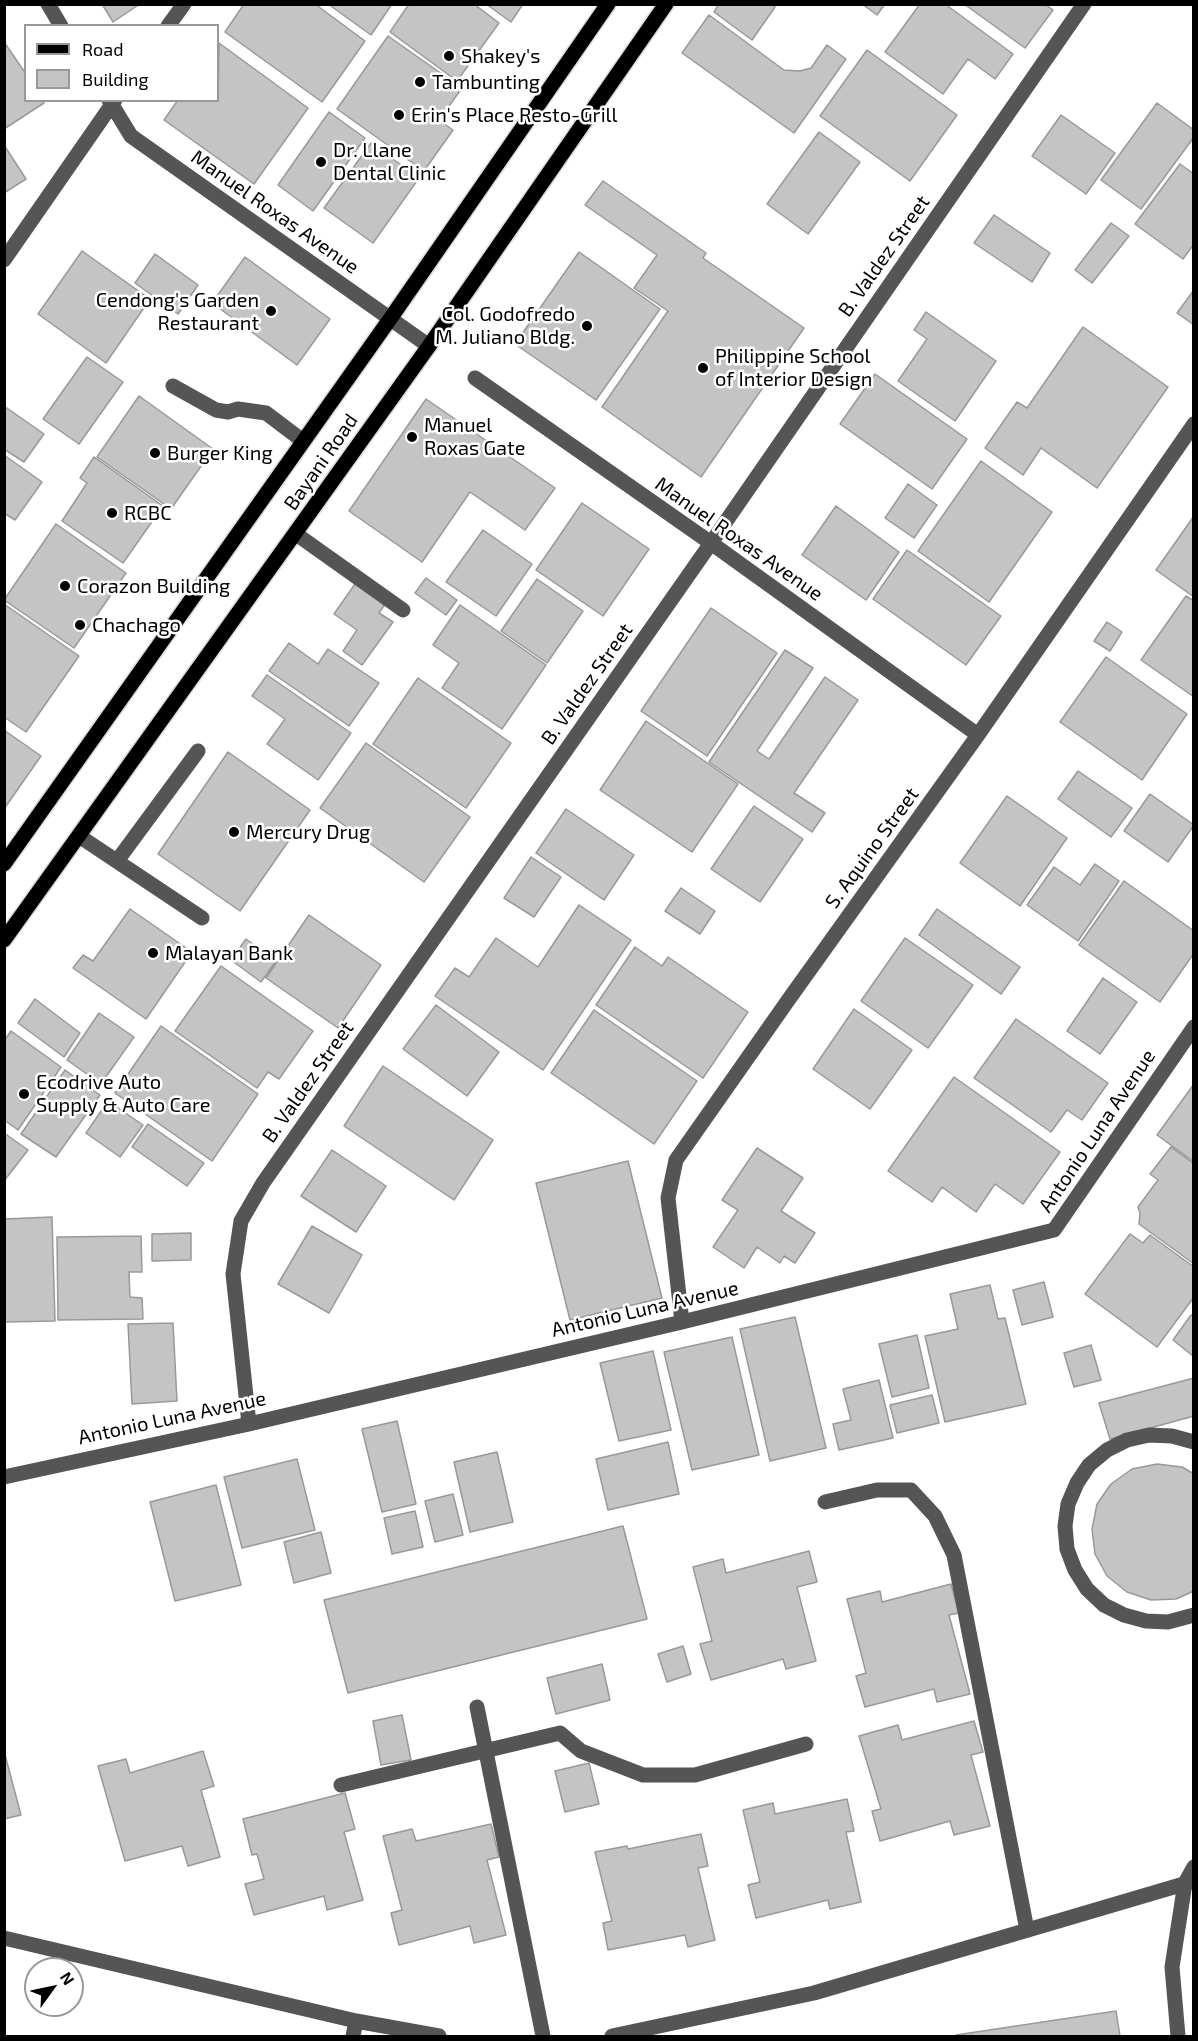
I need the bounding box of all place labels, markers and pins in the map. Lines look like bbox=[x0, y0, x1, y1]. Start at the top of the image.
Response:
place label: Shakey's bbox=[461, 44, 540, 68]
marker: Shakey's bbox=[442, 49, 456, 63]
place label: Tambunting bbox=[432, 70, 540, 94]
marker: Tambunting bbox=[413, 75, 427, 89]
place label: Erin's Place Resto-Grill bbox=[411, 103, 617, 127]
marker: Erin's Place Resto-Grill bbox=[392, 108, 406, 122]
place label: Dr. Llane Dental Clinic bbox=[333, 138, 446, 185]
marker: Dr. Llane Dental Clinic bbox=[314, 155, 328, 169]
place label: Cendong's Garden Restaurant bbox=[96, 288, 259, 335]
place label: Col. Godofredo M. Juliano Bldg. bbox=[435, 302, 575, 349]
marker: Cendong's Garden Restaurant bbox=[264, 304, 278, 318]
marker: Col. Godofredo M. Juliano Bldg. bbox=[580, 319, 594, 333]
place label: Philippine School of Interior Design bbox=[715, 344, 872, 391]
marker: Philippine School of Interior Design bbox=[696, 361, 710, 375]
place label: Manuel Roxas Gate bbox=[424, 413, 525, 460]
marker: Manuel Roxas Gate bbox=[405, 430, 419, 444]
place label: Burger King bbox=[167, 441, 273, 465]
marker: Burger King bbox=[148, 446, 162, 460]
place label: RCBC bbox=[124, 501, 172, 525]
marker: RCBC bbox=[105, 506, 119, 520]
place label: Corazon Building bbox=[77, 574, 230, 598]
marker: Corazon Building bbox=[58, 579, 72, 593]
place label: Chachago bbox=[92, 613, 181, 637]
marker: Chachago bbox=[73, 618, 87, 632]
place label: Mercury Drug bbox=[246, 820, 370, 844]
marker: Mercury Drug bbox=[227, 825, 241, 839]
place label: Malayan Bank bbox=[165, 941, 293, 965]
marker: Malayan Bank bbox=[146, 946, 160, 960]
place label: Ecodrive Auto Supply & Auto Care bbox=[36, 1070, 210, 1117]
marker: Ecodrive Auto Supply & Auto Care bbox=[17, 1087, 31, 1101]

